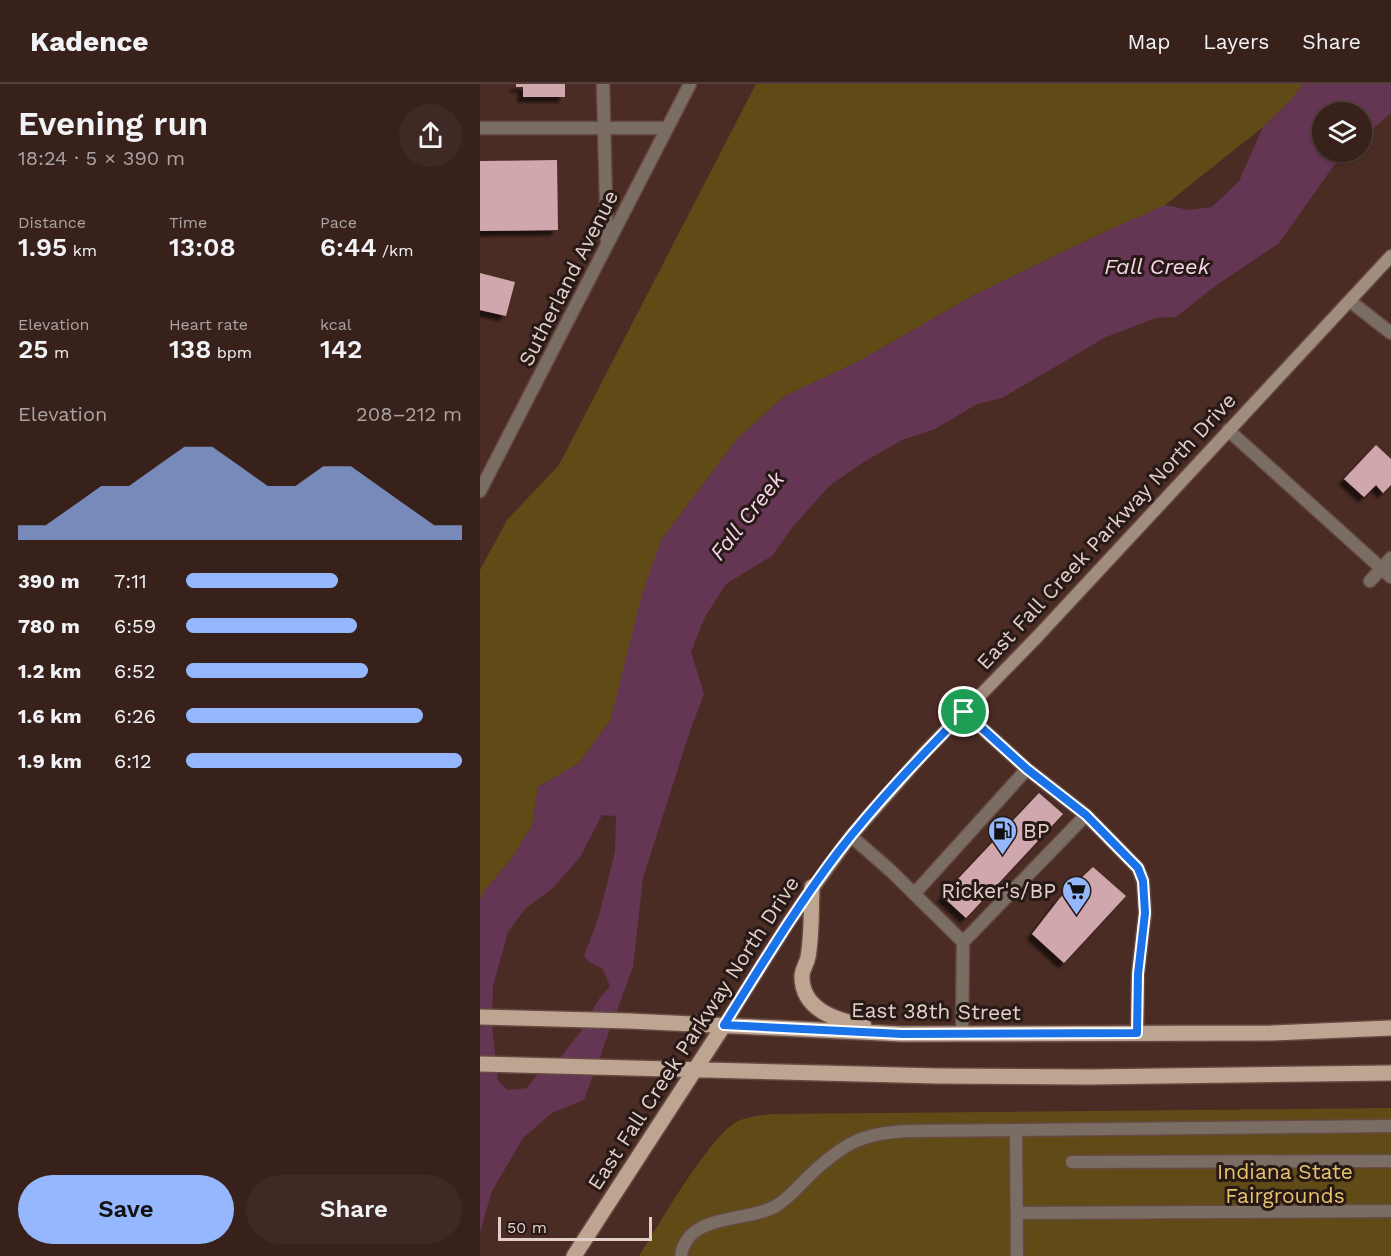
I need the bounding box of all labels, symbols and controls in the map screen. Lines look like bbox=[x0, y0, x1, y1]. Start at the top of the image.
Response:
text: Kadence bbox=[30, 25, 149, 58]
text: Map bbox=[1127, 29, 1170, 54]
text: Layers bbox=[1203, 29, 1269, 54]
text: Share bbox=[1302, 29, 1361, 54]
map controls bbox=[1312, 102, 1372, 162]
button: layers bbox=[1312, 102, 1372, 162]
text: Evening run bbox=[18, 104, 208, 143]
button: share bbox=[399, 104, 462, 167]
text: 18:24 · 5 × 390 m bbox=[18, 146, 185, 170]
street label: Sutherland Avenue bbox=[513, 186, 623, 370]
text: Distance bbox=[18, 213, 86, 232]
text: Time bbox=[169, 213, 207, 232]
text: Pace bbox=[320, 213, 357, 232]
text: 1.95 bbox=[18, 232, 67, 262]
text: 13:08 bbox=[169, 232, 236, 262]
text: 6:44 bbox=[320, 232, 377, 262]
text: km bbox=[67, 241, 97, 260]
text: /km bbox=[377, 241, 413, 260]
water label: Fall Creek bbox=[1104, 254, 1211, 279]
text: Elevation bbox=[18, 315, 89, 334]
text: Heart rate bbox=[169, 315, 248, 334]
text: kcal bbox=[320, 315, 352, 334]
text: 25 bbox=[18, 334, 49, 364]
text: 138 bbox=[169, 334, 211, 364]
text: 142 bbox=[320, 334, 362, 364]
text: m bbox=[49, 343, 69, 362]
text: bpm bbox=[211, 343, 252, 362]
street label: East Fall Creek Parkway North Drive bbox=[971, 388, 1241, 674]
text: Elevation bbox=[18, 402, 107, 426]
text: 208–212 m bbox=[356, 402, 462, 426]
water label: Fall Creek bbox=[705, 466, 790, 565]
text: 390 m bbox=[18, 569, 80, 593]
text: 7:11 bbox=[114, 569, 147, 593]
text: 780 m bbox=[18, 614, 80, 638]
text: 6:59 bbox=[114, 614, 156, 638]
text: 1.2 km bbox=[18, 659, 81, 683]
text: 6:52 bbox=[114, 659, 155, 683]
pin bbox=[938, 686, 989, 737]
icon: arrive bbox=[947, 695, 980, 728]
text: 1.6 km bbox=[18, 704, 82, 728]
text: 6:26 bbox=[114, 704, 156, 728]
text: 1.9 km bbox=[18, 749, 82, 773]
text: 6:12 bbox=[114, 749, 152, 773]
fuel station icon: BP bbox=[986, 814, 1018, 856]
place label: BP bbox=[1023, 818, 1050, 843]
street label: East Fall Creek Parkway North Drive bbox=[582, 871, 804, 1195]
supermarket icon: Ricker's/BP bbox=[1061, 874, 1093, 916]
place label: Ricker's/BP bbox=[941, 878, 1056, 903]
street label: East 38th Street bbox=[851, 997, 1021, 1025]
park label: Indiana State Fairgrounds bbox=[1217, 1159, 1353, 1208]
button: Save bbox=[18, 1175, 234, 1244]
button: Share bbox=[246, 1175, 462, 1244]
scale bar bbox=[498, 1214, 652, 1242]
text: 50 m bbox=[507, 1218, 547, 1237]

